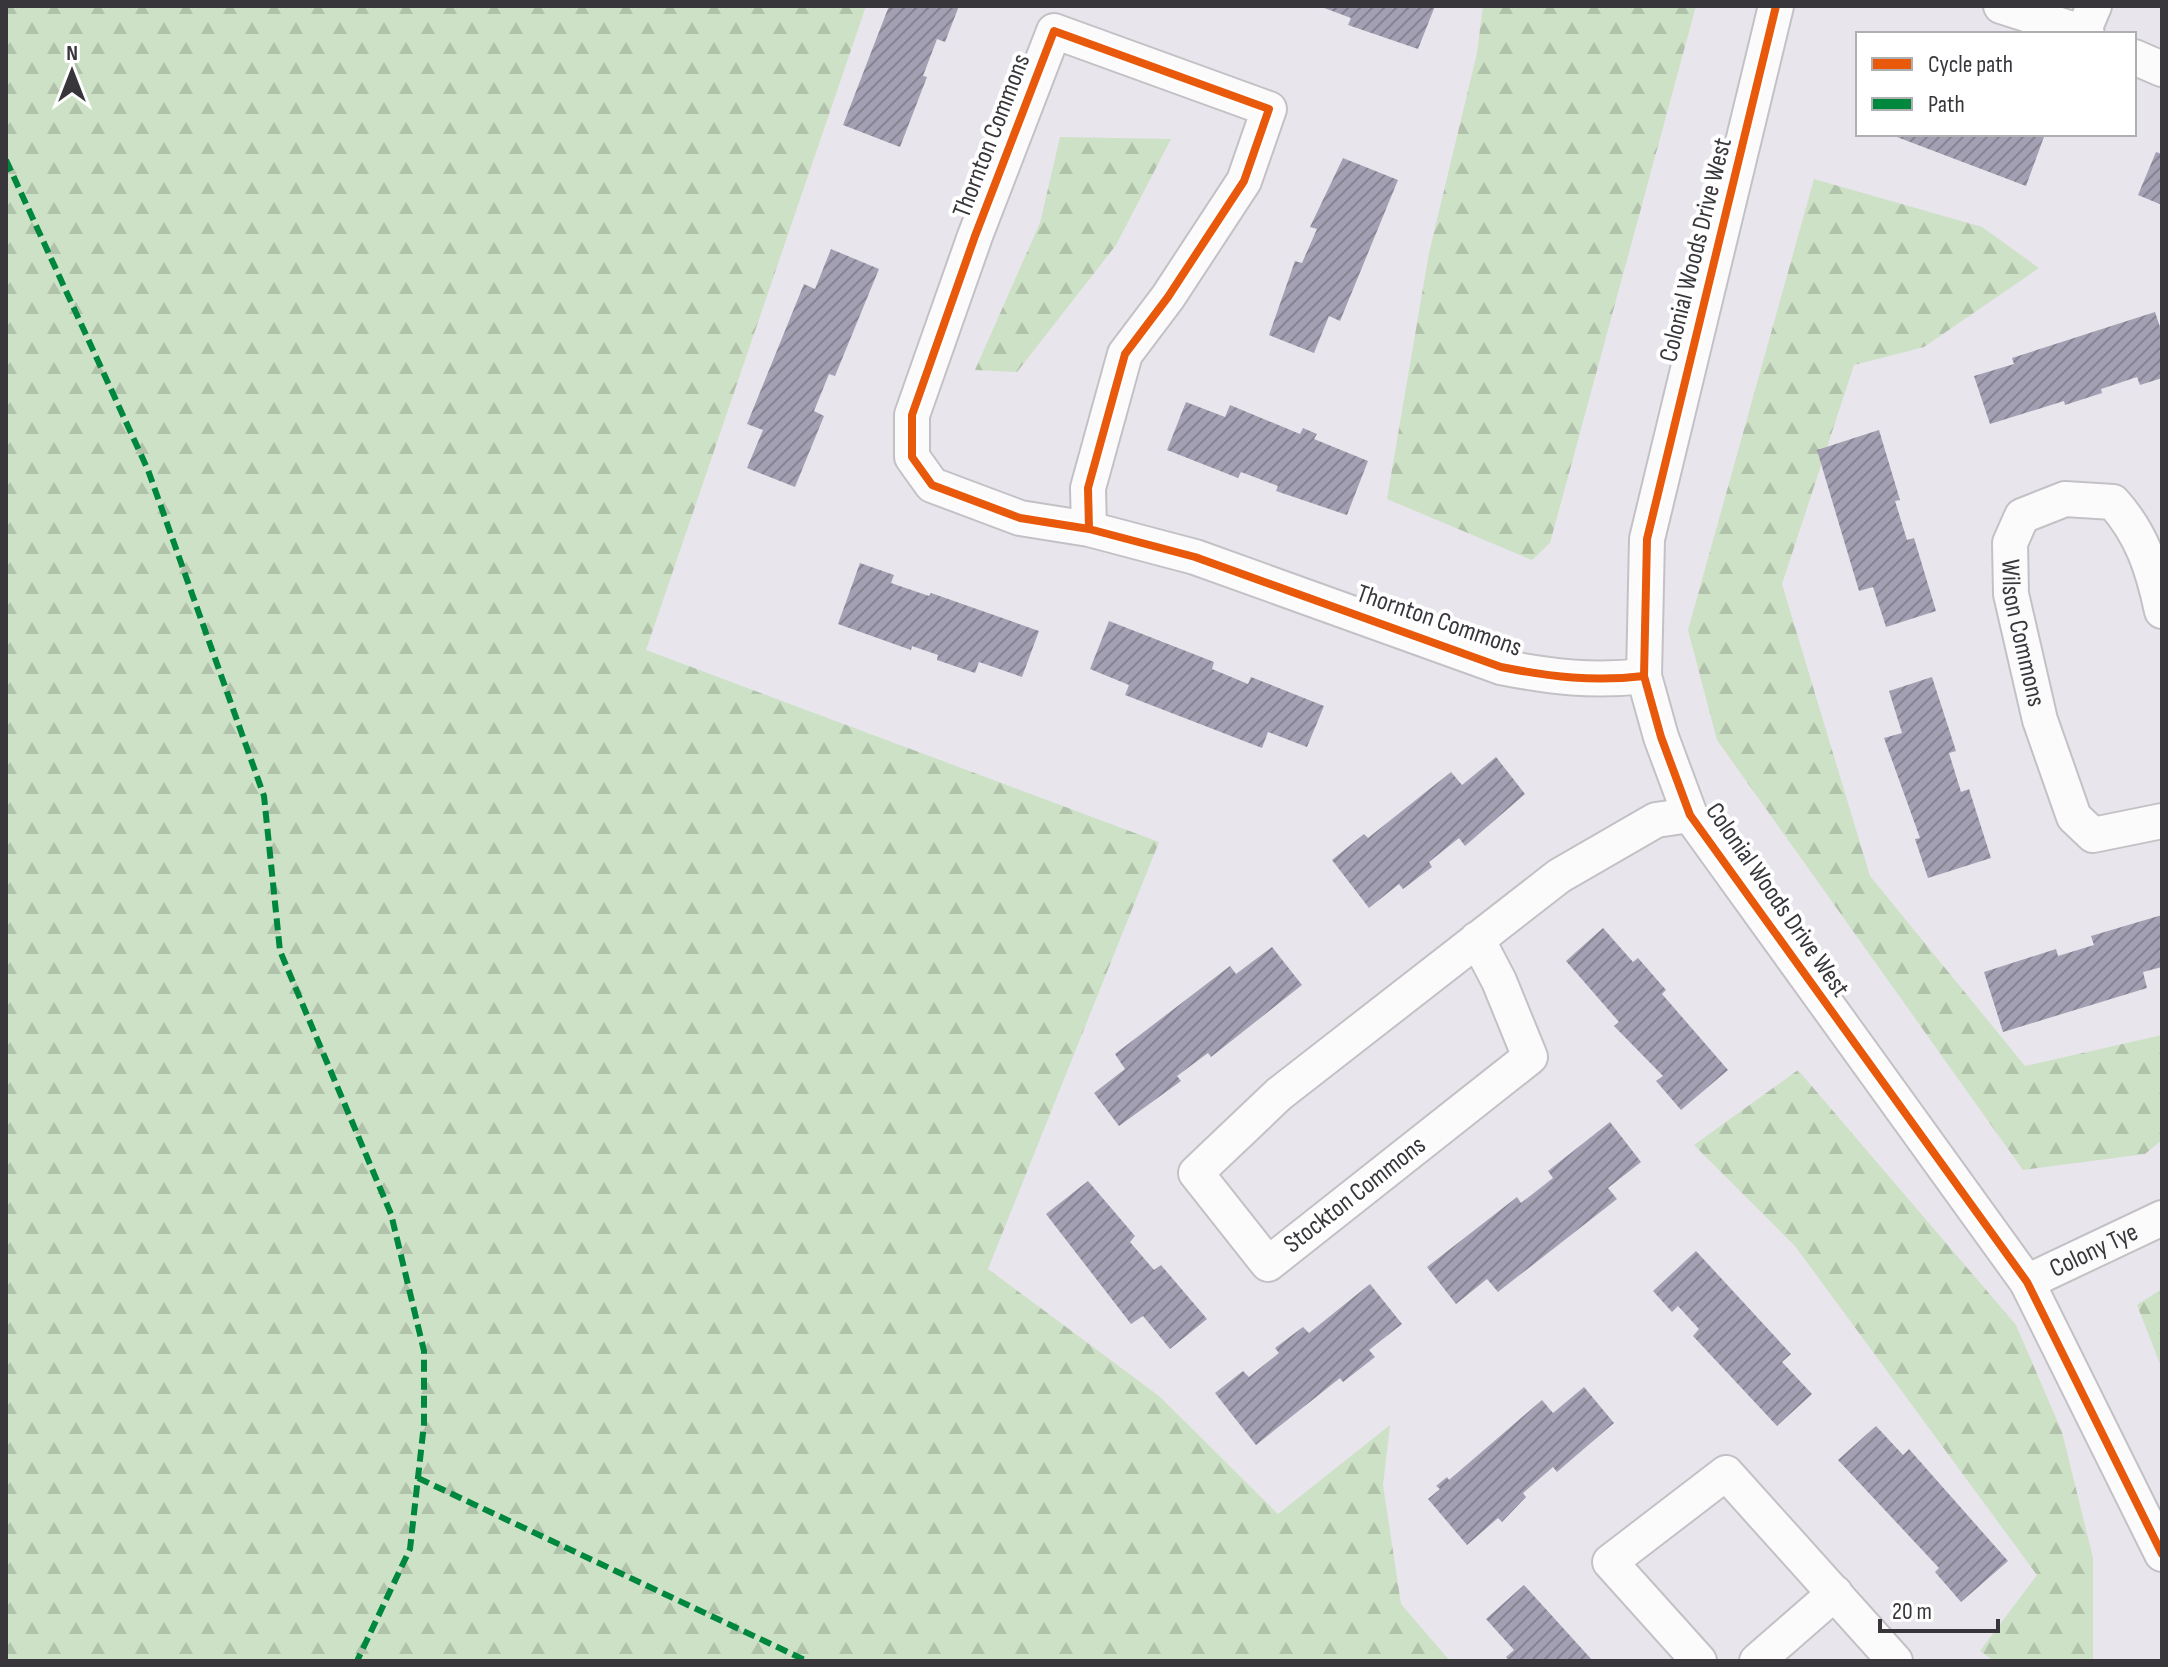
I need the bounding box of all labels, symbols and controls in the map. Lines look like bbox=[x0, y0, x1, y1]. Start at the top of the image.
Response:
north arrow bbox=[32, 32, 112, 112]
legend bbox=[1856, 32, 2136, 136]
text: N bbox=[66, 40, 78, 67]
street label: Thornton Commons bbox=[947, 50, 1037, 222]
text: Cycle path bbox=[1928, 50, 2013, 79]
text: Path bbox=[1928, 90, 1965, 119]
street label: Colonial Woods Drive West bbox=[1653, 135, 1739, 365]
street label: Wilson Commons bbox=[1995, 559, 2052, 710]
street label: Thornton Commons bbox=[1352, 578, 1526, 664]
street label: Colonial Woods Drive West bbox=[1698, 797, 1856, 1003]
street label: Stockton Commons bbox=[1278, 1130, 1432, 1260]
street label: Colony Tye bbox=[2045, 1216, 2143, 1284]
scale bar bbox=[1880, 1583, 1998, 1633]
text: 20 m bbox=[1892, 1597, 1932, 1626]

